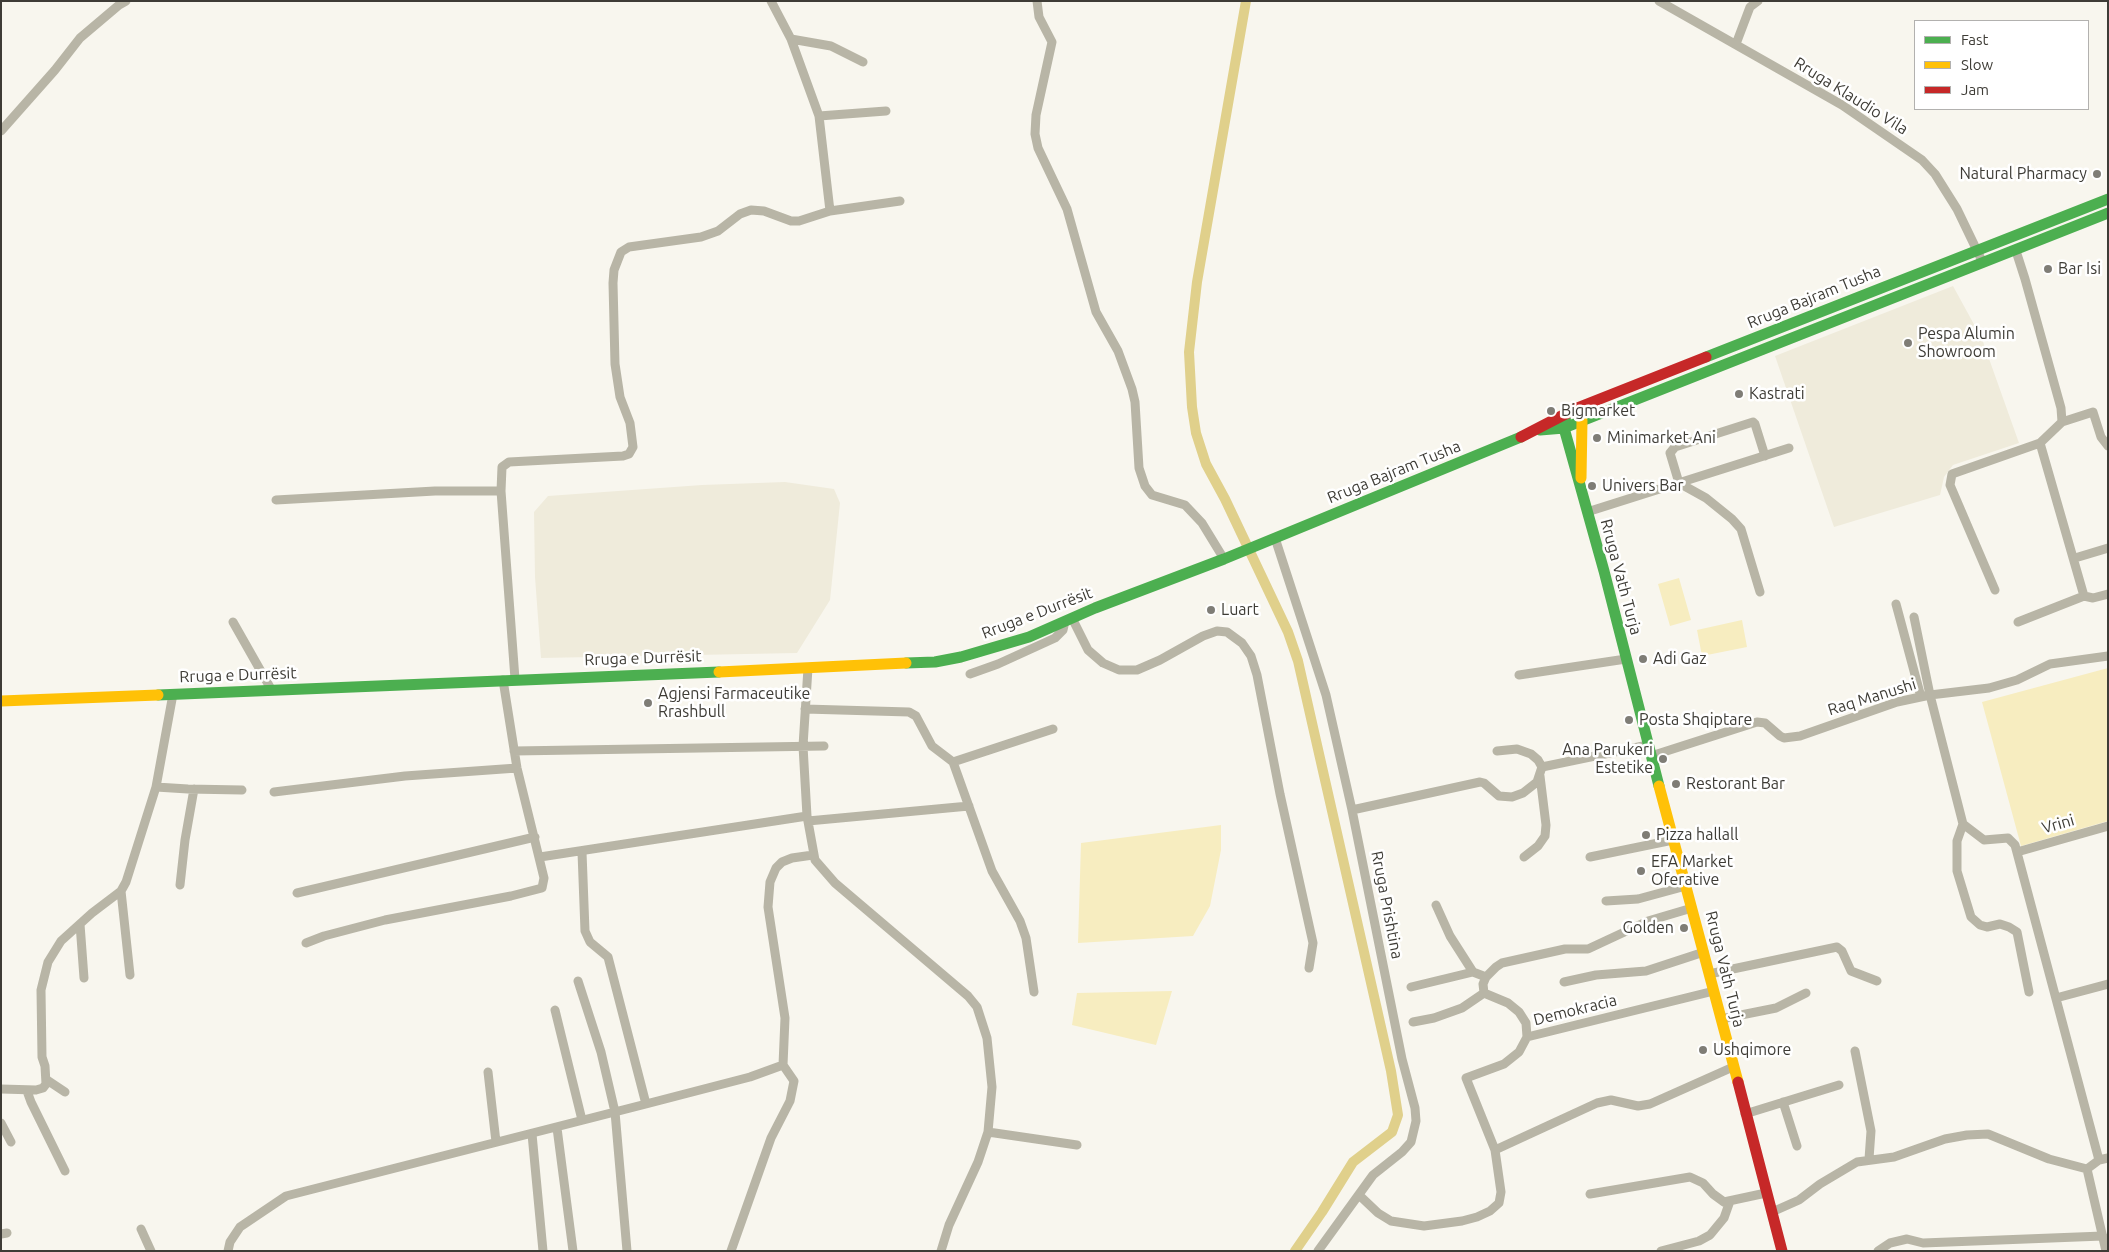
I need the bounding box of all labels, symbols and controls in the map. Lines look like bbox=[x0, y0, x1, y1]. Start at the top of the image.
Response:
legend bbox=[1914, 20, 2089, 110]
text: Fast bbox=[1961, 31, 1988, 48]
street label: Rruga Klaudio Vila bbox=[1790, 53, 1912, 139]
text: Slow bbox=[1961, 56, 1993, 73]
text: Jam bbox=[1961, 81, 1989, 98]
place label: Natural Pharmacy bbox=[1959, 164, 2087, 184]
marker: Natural Pharmacy bbox=[2091, 168, 2103, 180]
place label: Bar Isi bbox=[2058, 259, 2101, 279]
street label: Rruga Bajram Tusha bbox=[1744, 261, 1884, 333]
marker: Bar Isi bbox=[2042, 263, 2054, 275]
place label: Pespa Alumin Showroom bbox=[1918, 324, 2015, 362]
marker: Pespa Alumin Showroom bbox=[1902, 337, 1914, 349]
place label: Kastrati bbox=[1749, 384, 1805, 404]
marker: Kastrati bbox=[1733, 388, 1745, 400]
place label: Bigmarket bbox=[1561, 401, 1635, 421]
marker: Bigmarket bbox=[1545, 405, 1557, 417]
place label: Minimarket Ani bbox=[1607, 428, 1716, 448]
marker: Minimarket Ani bbox=[1591, 432, 1603, 444]
street label: Rruga Bajram Tusha bbox=[1324, 436, 1464, 508]
place label: Univers Bar bbox=[1602, 476, 1684, 496]
marker: Univers Bar bbox=[1586, 480, 1598, 492]
street label: Rruga Vath Turja bbox=[1596, 517, 1646, 637]
street label: Rruga e Durrësit bbox=[979, 583, 1095, 643]
place label: Luart bbox=[1221, 600, 1259, 620]
marker: Luart bbox=[1205, 604, 1217, 616]
street label: Rruga e Durrësit bbox=[584, 646, 702, 670]
place label: Adi Gaz bbox=[1653, 649, 1706, 669]
marker: Adi Gaz bbox=[1637, 653, 1649, 665]
street label: Rruga e Durrësit bbox=[179, 663, 297, 687]
street label: Raq Manushi bbox=[1825, 674, 1919, 720]
place label: Agjensi Farmaceutike Rrashbull bbox=[658, 684, 810, 722]
marker: Agjensi Farmaceutike Rrashbull bbox=[642, 697, 654, 709]
place label: Posta Shqiptare bbox=[1639, 710, 1752, 730]
marker: Posta Shqiptare bbox=[1623, 714, 1635, 726]
place label: Ana Parukeri Estetike bbox=[1562, 740, 1653, 778]
marker: Ana Parukeri Estetike bbox=[1657, 753, 1669, 765]
place label: Restorant Bar bbox=[1686, 774, 1785, 794]
marker: Restorant Bar bbox=[1670, 778, 1682, 790]
street label: Vrini bbox=[2040, 810, 2076, 838]
place label: Pizza hallall bbox=[1656, 825, 1738, 845]
marker: Pizza hallall bbox=[1640, 829, 1652, 841]
street label: Rruga Prishtina bbox=[1367, 849, 1407, 961]
place label: EFA Market Oferative bbox=[1651, 852, 1733, 890]
marker: EFA Market Oferative bbox=[1635, 865, 1647, 877]
street label: Rruga Vath Turja bbox=[1701, 909, 1749, 1029]
place label: Golden bbox=[1623, 918, 1674, 938]
marker: Golden bbox=[1678, 922, 1690, 934]
street label: Demokracia bbox=[1531, 990, 1619, 1030]
place label: Ushqimore bbox=[1713, 1040, 1791, 1060]
marker: Ushqimore bbox=[1697, 1044, 1709, 1056]

